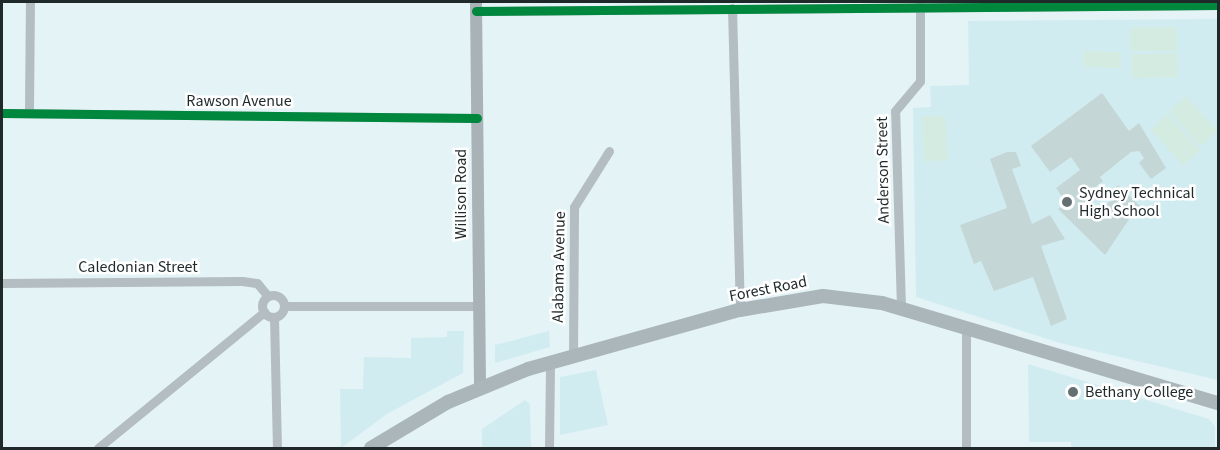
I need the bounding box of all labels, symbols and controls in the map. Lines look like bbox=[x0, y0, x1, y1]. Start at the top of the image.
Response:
street label: Rawson Avenue bbox=[186, 91, 292, 111]
street label: Anderson Street bbox=[872, 116, 894, 224]
street label: Willison Road bbox=[451, 149, 471, 239]
place label: Sydney Technical High School bbox=[1079, 183, 1195, 221]
marker: Sydney Technical High School bbox=[1060, 195, 1074, 209]
street label: Alabama Avenue bbox=[548, 211, 570, 323]
street label: Caledonian Street bbox=[78, 257, 198, 277]
street label: Forest Road bbox=[727, 272, 809, 306]
place label: Bethany College bbox=[1085, 382, 1193, 402]
marker: Bethany College bbox=[1066, 385, 1080, 399]

